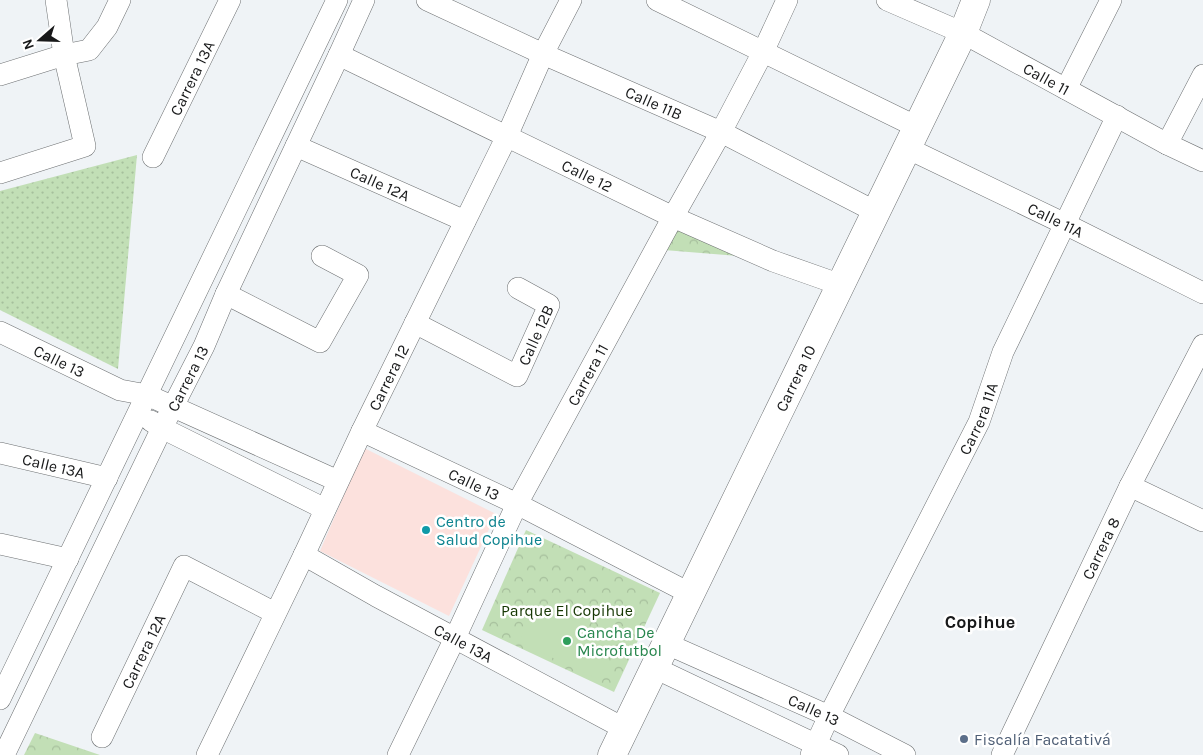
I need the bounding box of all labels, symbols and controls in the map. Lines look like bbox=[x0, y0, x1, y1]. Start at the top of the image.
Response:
north arrow bbox=[15, 15, 65, 65]
text: N bbox=[19, 37, 38, 52]
street label: Carrera 13A bbox=[166, 38, 219, 119]
street label: Calle 11 bbox=[1020, 59, 1073, 99]
street label: Calle 11B bbox=[622, 82, 685, 124]
street label: Calle 12 bbox=[559, 156, 616, 196]
street label: Calle 12A bbox=[347, 162, 413, 205]
street label: Calle 11A bbox=[1025, 199, 1086, 242]
street label: Calle 12B bbox=[514, 302, 558, 368]
street label: Calle 13 bbox=[31, 341, 88, 382]
street label: Carrera 12 bbox=[365, 341, 413, 414]
street label: Carrera 11 bbox=[563, 341, 612, 409]
street label: Carrera 13 bbox=[163, 342, 213, 415]
street label: Carrera 10 bbox=[771, 342, 820, 415]
street label: Carrera 11A bbox=[955, 380, 1002, 458]
street label: Calle 13A bbox=[20, 450, 87, 482]
street label: Calle 13 bbox=[445, 464, 503, 504]
place label: Centro de Salud Copihue bbox=[436, 512, 542, 549]
street label: Carrera 8 bbox=[1078, 514, 1124, 583]
marker: Centro de Salud Copihue bbox=[420, 524, 432, 536]
park label: Parque El Copihue bbox=[501, 601, 633, 620]
street label: Carrera 12A bbox=[118, 611, 170, 692]
district label: Copihue bbox=[945, 611, 1015, 633]
street label: Calle 13A bbox=[431, 620, 496, 667]
place label: Cancha De Microfutbol bbox=[577, 623, 662, 660]
marker: Cancha De Microfutbol bbox=[561, 635, 573, 647]
street label: Calle 13 bbox=[785, 690, 843, 730]
place label: Fiscalía Facatativá bbox=[974, 730, 1111, 749]
marker: Fiscalía Facatativá bbox=[958, 733, 970, 745]

